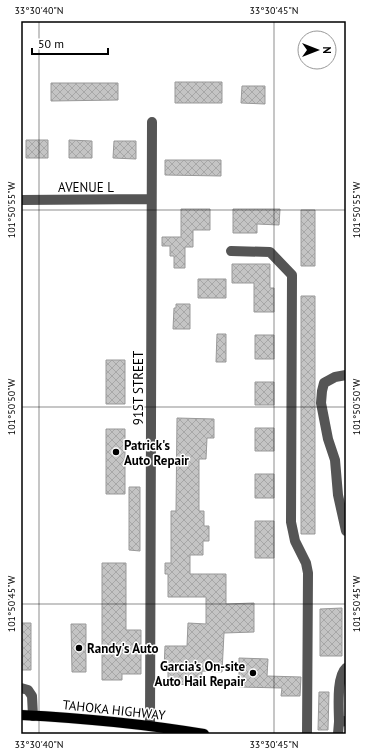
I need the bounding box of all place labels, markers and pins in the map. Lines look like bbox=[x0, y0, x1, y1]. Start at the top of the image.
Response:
place label: Patrick's Auto Repair bbox=[124, 437, 189, 469]
marker: Patrick's Auto Repair bbox=[111, 447, 121, 457]
place label: Randy's Auto bbox=[87, 640, 159, 657]
marker: Randy's Auto bbox=[74, 643, 84, 653]
place label: Garcia’s On-site Auto Hail Repair bbox=[155, 658, 245, 690]
marker: Garcia’s On-site Auto Hail Repair bbox=[248, 668, 258, 678]

